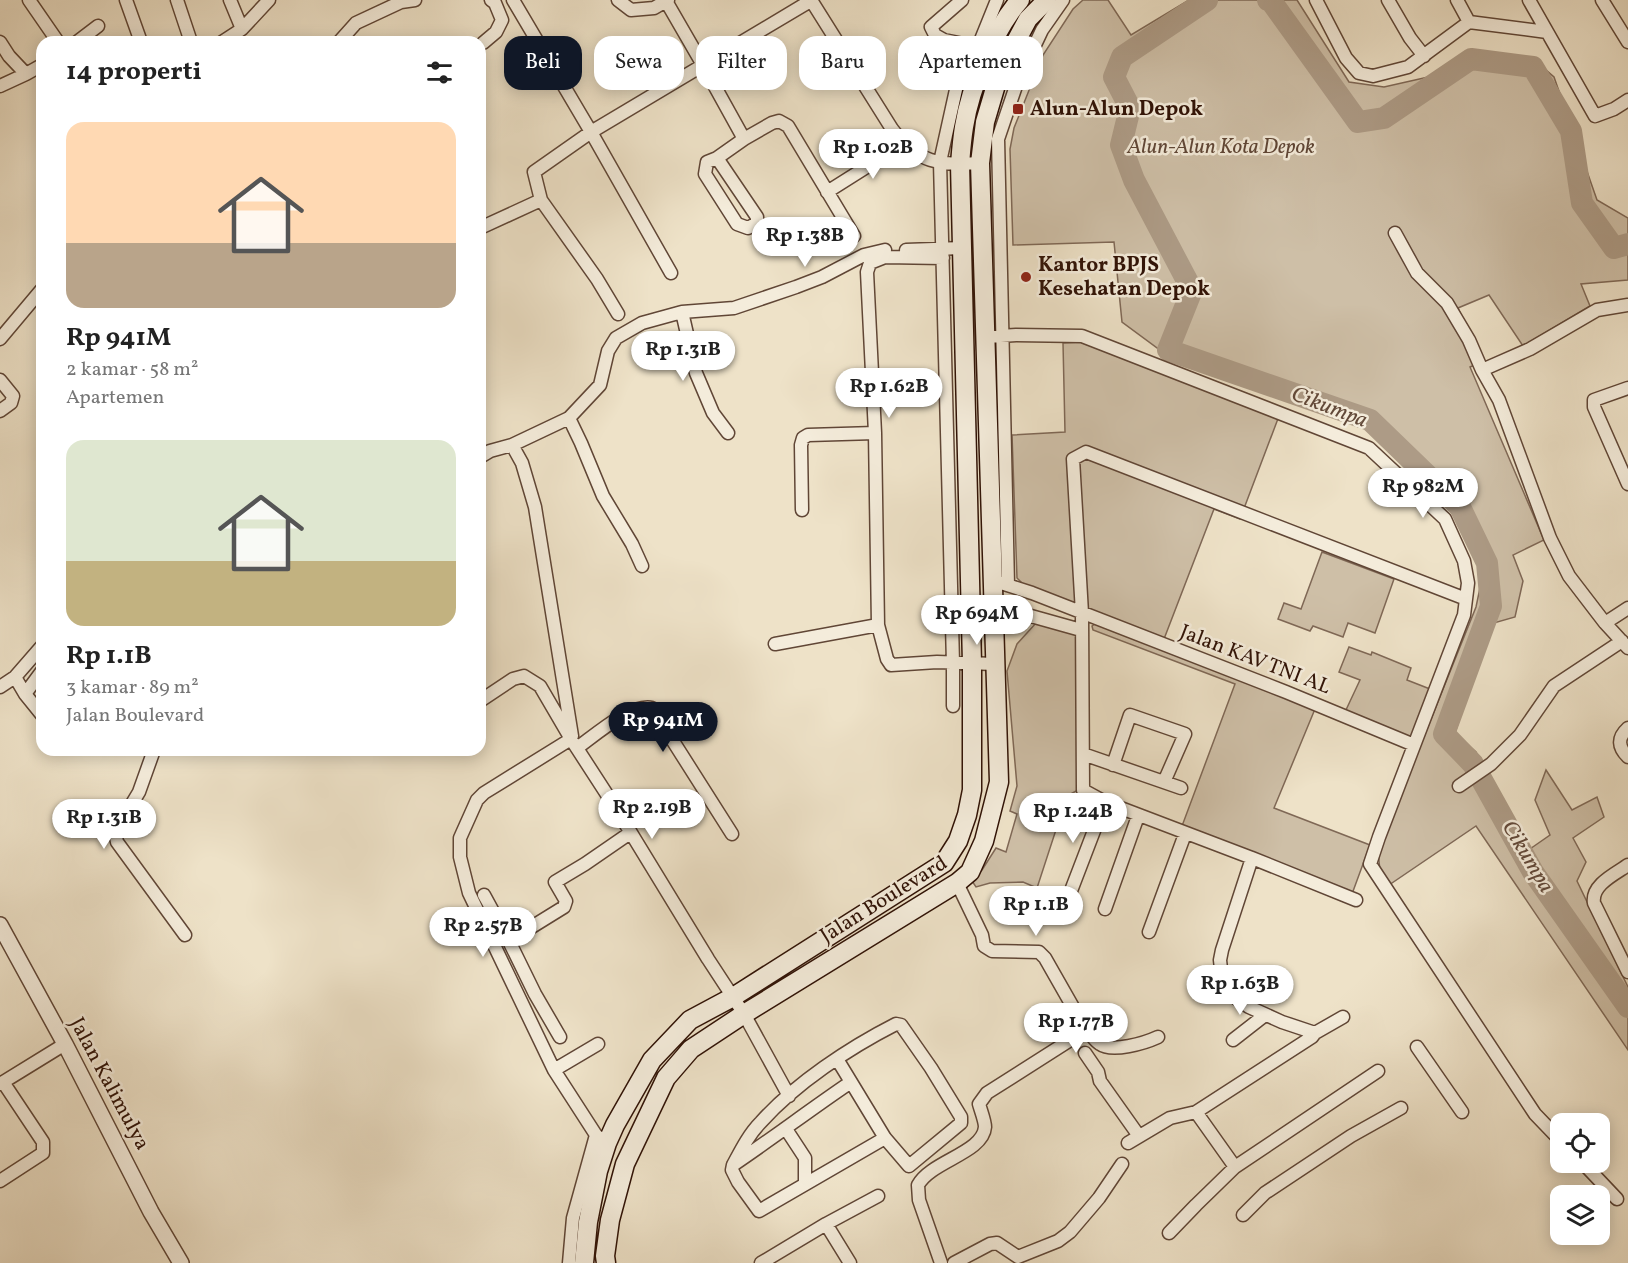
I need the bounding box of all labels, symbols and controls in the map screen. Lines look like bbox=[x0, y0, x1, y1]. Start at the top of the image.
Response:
chip: Beli bbox=[504, 36, 582, 90]
chip: Sewa bbox=[594, 36, 684, 90]
chip: Filter bbox=[696, 36, 787, 90]
chip: Baru bbox=[799, 36, 886, 90]
chip: Apartemen bbox=[898, 36, 1043, 90]
text: 14 properti bbox=[66, 54, 202, 90]
icon: filters bbox=[423, 56, 456, 89]
place label: Alun-Alun Depok bbox=[1030, 95, 1203, 124]
marker: Alun-Alun Depok bbox=[1011, 102, 1025, 116]
pin: Rp 1.02B bbox=[811, 129, 935, 180]
park label: Alun-Alun Kota Depok bbox=[1126, 133, 1315, 162]
text: Rp 1.02B bbox=[833, 134, 913, 162]
icon: home bbox=[207, 161, 315, 269]
pin: Rp 1.38B bbox=[743, 217, 867, 268]
text: Rp 1.38B bbox=[766, 222, 844, 250]
place label: Kantor BPJS Kesehatan Depok bbox=[1038, 251, 1210, 304]
marker: Kantor BPJS Kesehatan Depok bbox=[1019, 270, 1033, 284]
text: Rp 941M bbox=[66, 320, 171, 356]
pin: Rp 1.31B bbox=[621, 331, 745, 382]
text: Rp 1.31B bbox=[645, 336, 721, 364]
text: 2 kamar · 58 m² bbox=[66, 356, 198, 384]
pin: Rp 1.62B bbox=[827, 368, 951, 419]
text: Rp 1.62B bbox=[849, 373, 929, 401]
water label: Cikumpa bbox=[1286, 379, 1372, 437]
text: Apartemen bbox=[66, 384, 165, 412]
pin: Rp 982M bbox=[1368, 468, 1478, 519]
text: Rp 982M bbox=[1382, 473, 1464, 501]
icon: home bbox=[207, 479, 315, 587]
pin: Rp 694M bbox=[922, 595, 1032, 646]
text: Rp 694M bbox=[935, 600, 1019, 628]
street label: Jalan KAV TNI AL bbox=[1175, 618, 1335, 702]
text: Rp 1.1B bbox=[66, 638, 152, 674]
text: 3 kamar · 89 m² bbox=[66, 674, 199, 702]
text: Jalan Boulevard bbox=[66, 702, 204, 730]
pin: Rp 941M bbox=[608, 702, 718, 753]
text: Rp 941M bbox=[623, 707, 703, 735]
pin: Rp 2.19B bbox=[590, 789, 714, 840]
pin: Rp 1.24B bbox=[1011, 793, 1135, 844]
text: Rp 2.19B bbox=[612, 794, 692, 822]
text: Rp 1.24B bbox=[1033, 798, 1113, 826]
pin: Rp 1.31B bbox=[42, 799, 166, 850]
text: Rp 1.31B bbox=[66, 804, 142, 832]
water label: Cikumpa bbox=[1493, 815, 1561, 899]
street label: Jalan Boulevard bbox=[815, 849, 953, 951]
pin: Rp 1.1B bbox=[981, 886, 1091, 937]
text: Rp 1.1B bbox=[1003, 891, 1069, 919]
pin: Rp 2.57B bbox=[421, 907, 545, 958]
text: Rp 2.57B bbox=[443, 912, 523, 940]
pin: Rp 1.63B bbox=[1178, 965, 1302, 1016]
text: Rp 1.63B bbox=[1201, 970, 1279, 998]
pin: Rp 1.77B bbox=[1014, 1003, 1138, 1054]
text: Rp 1.77B bbox=[1038, 1008, 1114, 1036]
street label: Jalan Kalimulya bbox=[62, 1012, 156, 1156]
map controls bbox=[1550, 1113, 1610, 1245]
button: locate bbox=[1550, 1113, 1610, 1173]
button: layers bbox=[1550, 1185, 1610, 1245]

